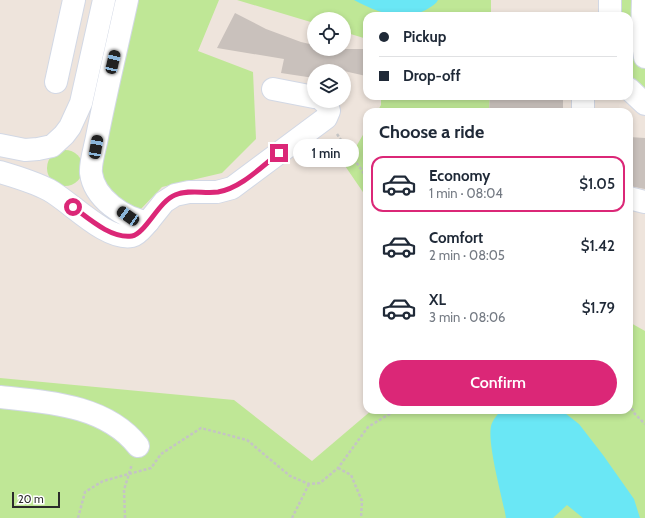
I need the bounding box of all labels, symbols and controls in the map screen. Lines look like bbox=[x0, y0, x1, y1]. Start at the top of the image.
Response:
map controls bbox=[307, 12, 351, 108]
button: locate bbox=[307, 12, 351, 56]
text: Pickup bbox=[403, 28, 446, 46]
car bbox=[104, 49, 122, 75]
button: layers bbox=[307, 64, 351, 108]
text: Drop-off bbox=[403, 67, 461, 85]
text: Choose a ride bbox=[379, 121, 484, 143]
car bbox=[88, 134, 104, 160]
callout: 1 min bbox=[293, 139, 359, 167]
route end bbox=[270, 144, 288, 162]
text: 1 min bbox=[311, 145, 341, 161]
icon: car bbox=[381, 166, 417, 202]
text: Economy bbox=[429, 167, 490, 185]
text: $1.05 bbox=[579, 175, 615, 193]
text: 1 min · 08:04 bbox=[429, 185, 503, 201]
route start bbox=[64, 198, 82, 216]
car bbox=[115, 204, 141, 228]
icon: car bbox=[381, 228, 417, 264]
text: Comfort bbox=[429, 229, 483, 247]
text: $1.42 bbox=[581, 237, 615, 255]
text: 2 min · 08:05 bbox=[429, 247, 505, 263]
icon: car bbox=[381, 290, 417, 326]
text: XL bbox=[429, 291, 446, 309]
text: $1.79 bbox=[582, 299, 615, 317]
text: 3 min · 08:06 bbox=[429, 309, 505, 325]
button: Confirm bbox=[379, 360, 617, 406]
scale bar bbox=[12, 490, 60, 509]
text: 20 m bbox=[18, 492, 44, 506]

